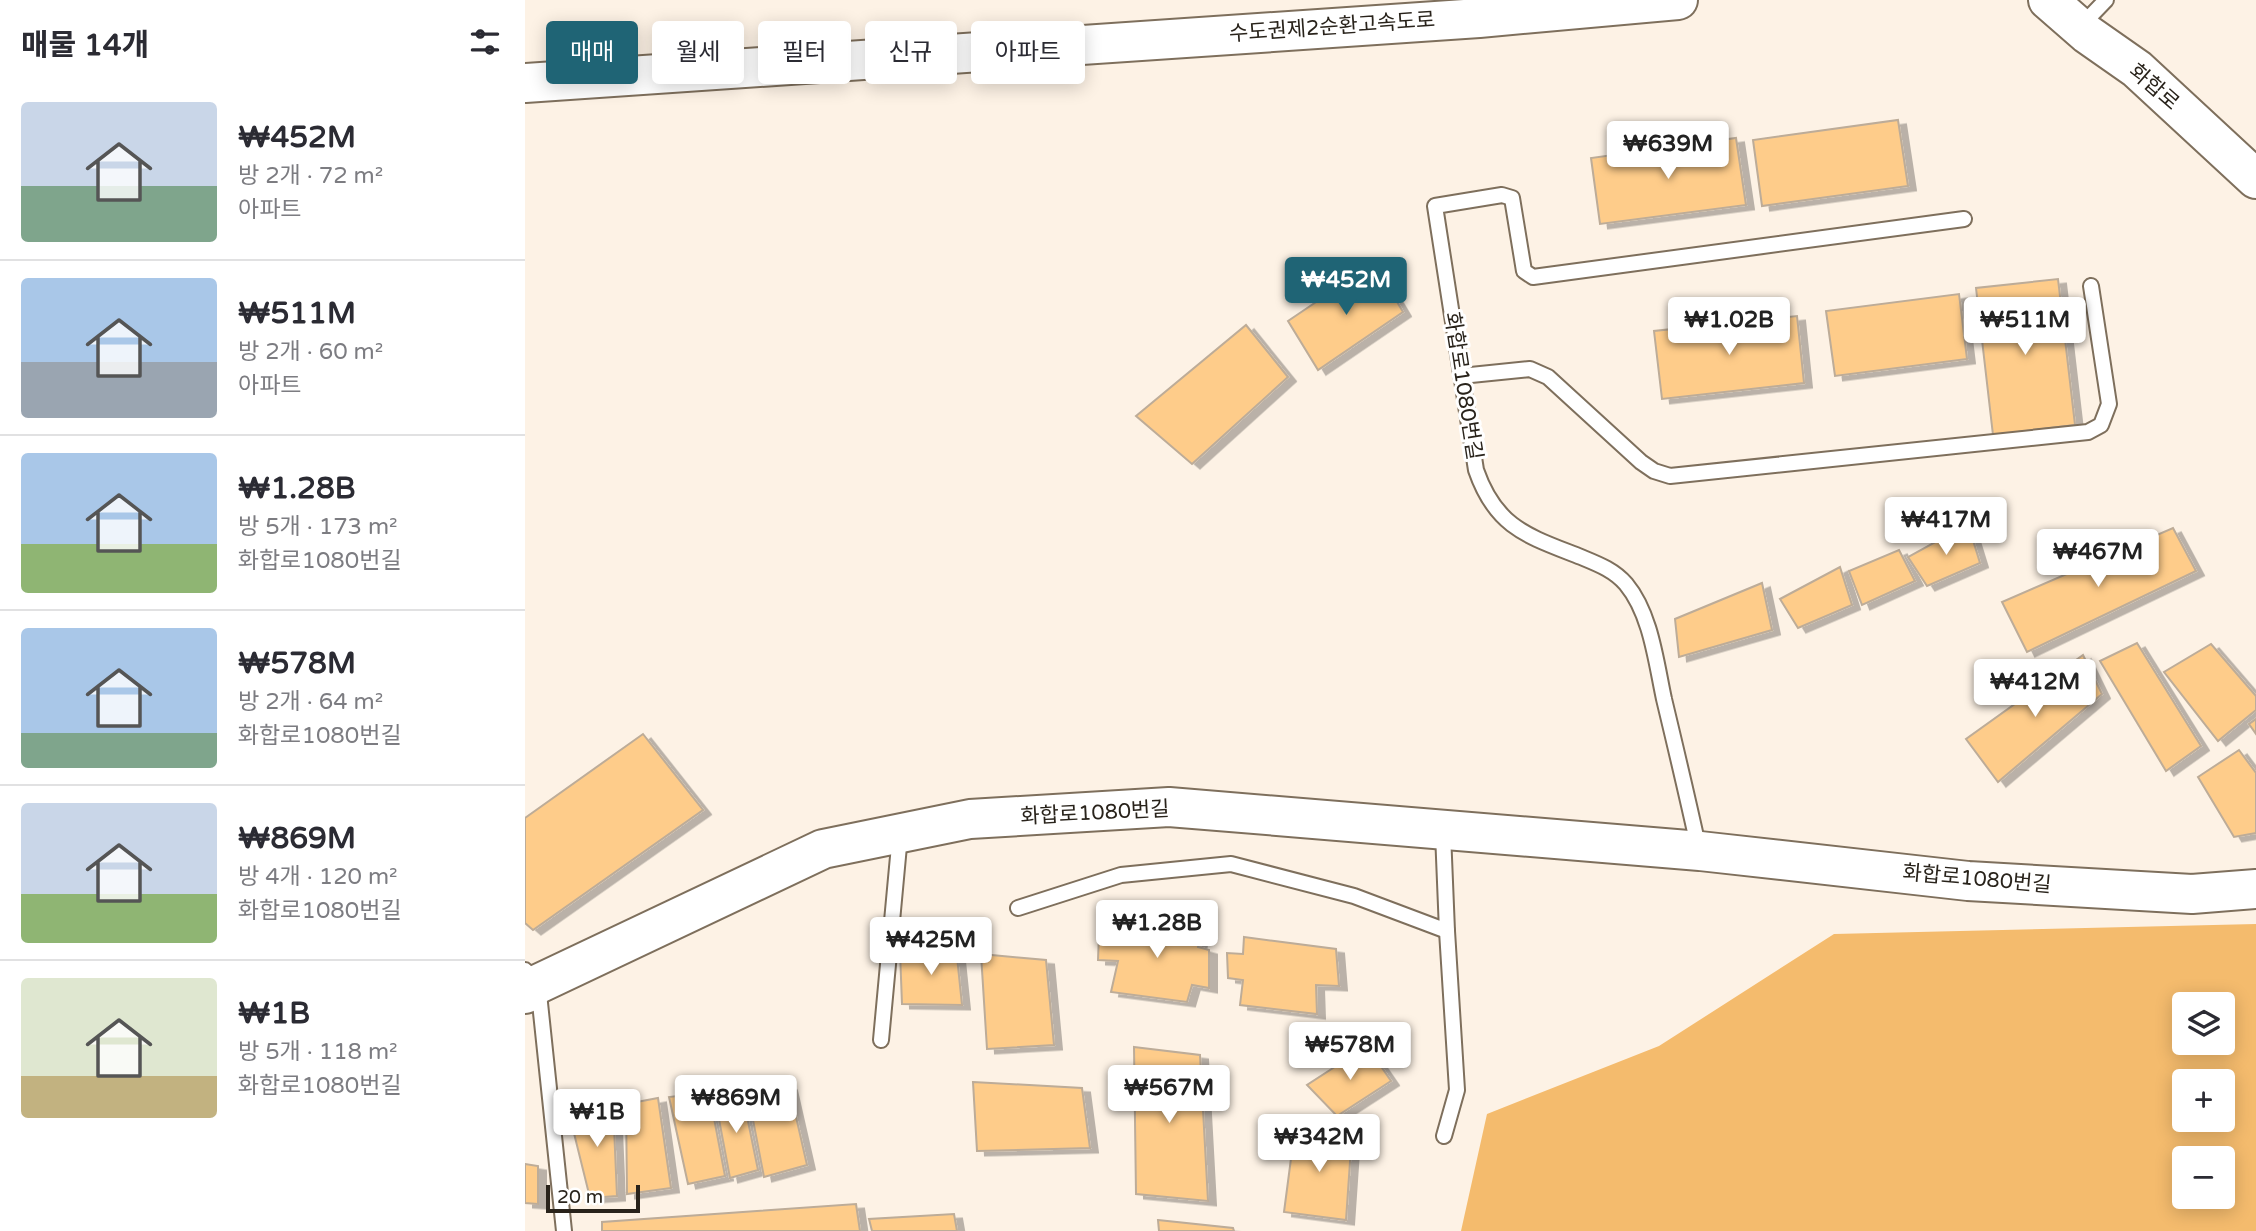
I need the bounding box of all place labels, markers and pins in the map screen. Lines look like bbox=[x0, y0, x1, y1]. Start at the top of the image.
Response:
pin: ₩639M bbox=[1619, 122, 1717, 181]
pin: ₩452M bbox=[1297, 258, 1395, 317]
pin: ₩1.02B bbox=[1672, 298, 1786, 357]
pin: ₩511M bbox=[1976, 298, 2074, 357]
pin: ₩417M bbox=[1897, 498, 1995, 557]
pin: ₩467M bbox=[2049, 530, 2147, 589]
pin: ₩412M bbox=[1986, 660, 2084, 719]
pin: ₩1.28B bbox=[1100, 900, 1214, 960]
pin: ₩425M bbox=[882, 918, 980, 977]
pin: ₩578M bbox=[1301, 1023, 1399, 1082]
pin: ₩567M bbox=[1120, 1066, 1218, 1125]
pin: ₩869M bbox=[687, 1076, 785, 1135]
pin: ₩1B bbox=[563, 1090, 631, 1149]
pin: ₩342M bbox=[1270, 1114, 1368, 1174]

